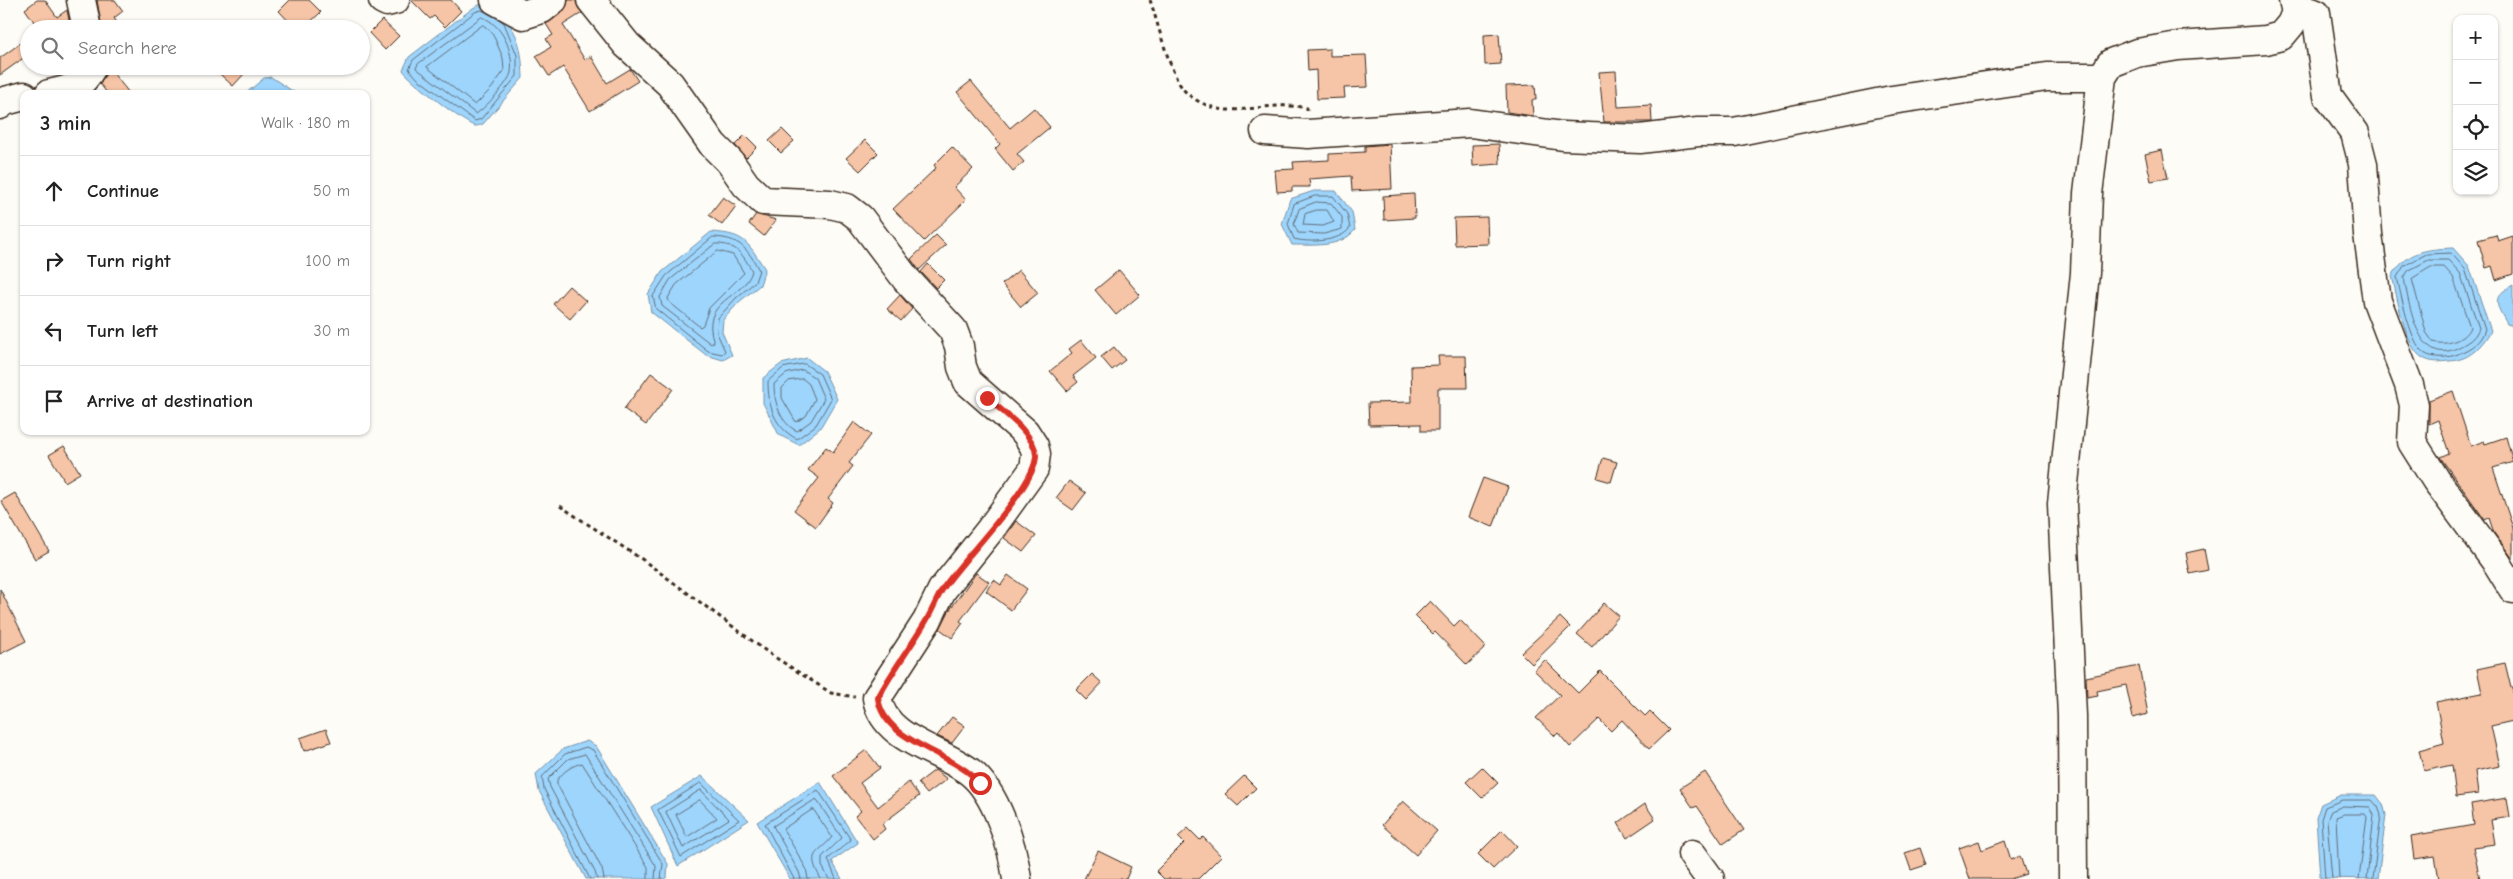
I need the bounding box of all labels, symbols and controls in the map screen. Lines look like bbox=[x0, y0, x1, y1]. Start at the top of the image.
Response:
map controls bbox=[2453, 15, 2498, 195]
button: + bbox=[2453, 15, 2498, 60]
search box bbox=[20, 20, 370, 75]
icon: search bbox=[38, 34, 66, 62]
text: Search here bbox=[78, 37, 177, 59]
button: − bbox=[2453, 60, 2498, 105]
button: locate bbox=[2453, 105, 2498, 150]
text: 3 min bbox=[40, 111, 91, 135]
text: Walk · 180 m bbox=[261, 114, 350, 132]
button: layers bbox=[2453, 150, 2498, 195]
icon: ahead bbox=[40, 177, 68, 205]
text: Continue bbox=[87, 180, 159, 202]
text: 50 m bbox=[313, 182, 350, 200]
icon: right bbox=[40, 247, 68, 275]
text: Turn right bbox=[87, 250, 171, 272]
text: 100 m bbox=[306, 252, 350, 270]
icon: left bbox=[40, 317, 68, 345]
text: Turn left bbox=[87, 320, 158, 342]
text: 30 m bbox=[314, 322, 350, 340]
icon: arrive bbox=[40, 387, 68, 415]
route end bbox=[976, 387, 999, 410]
text: Arrive at destination bbox=[87, 390, 253, 412]
route start bbox=[969, 772, 992, 795]

